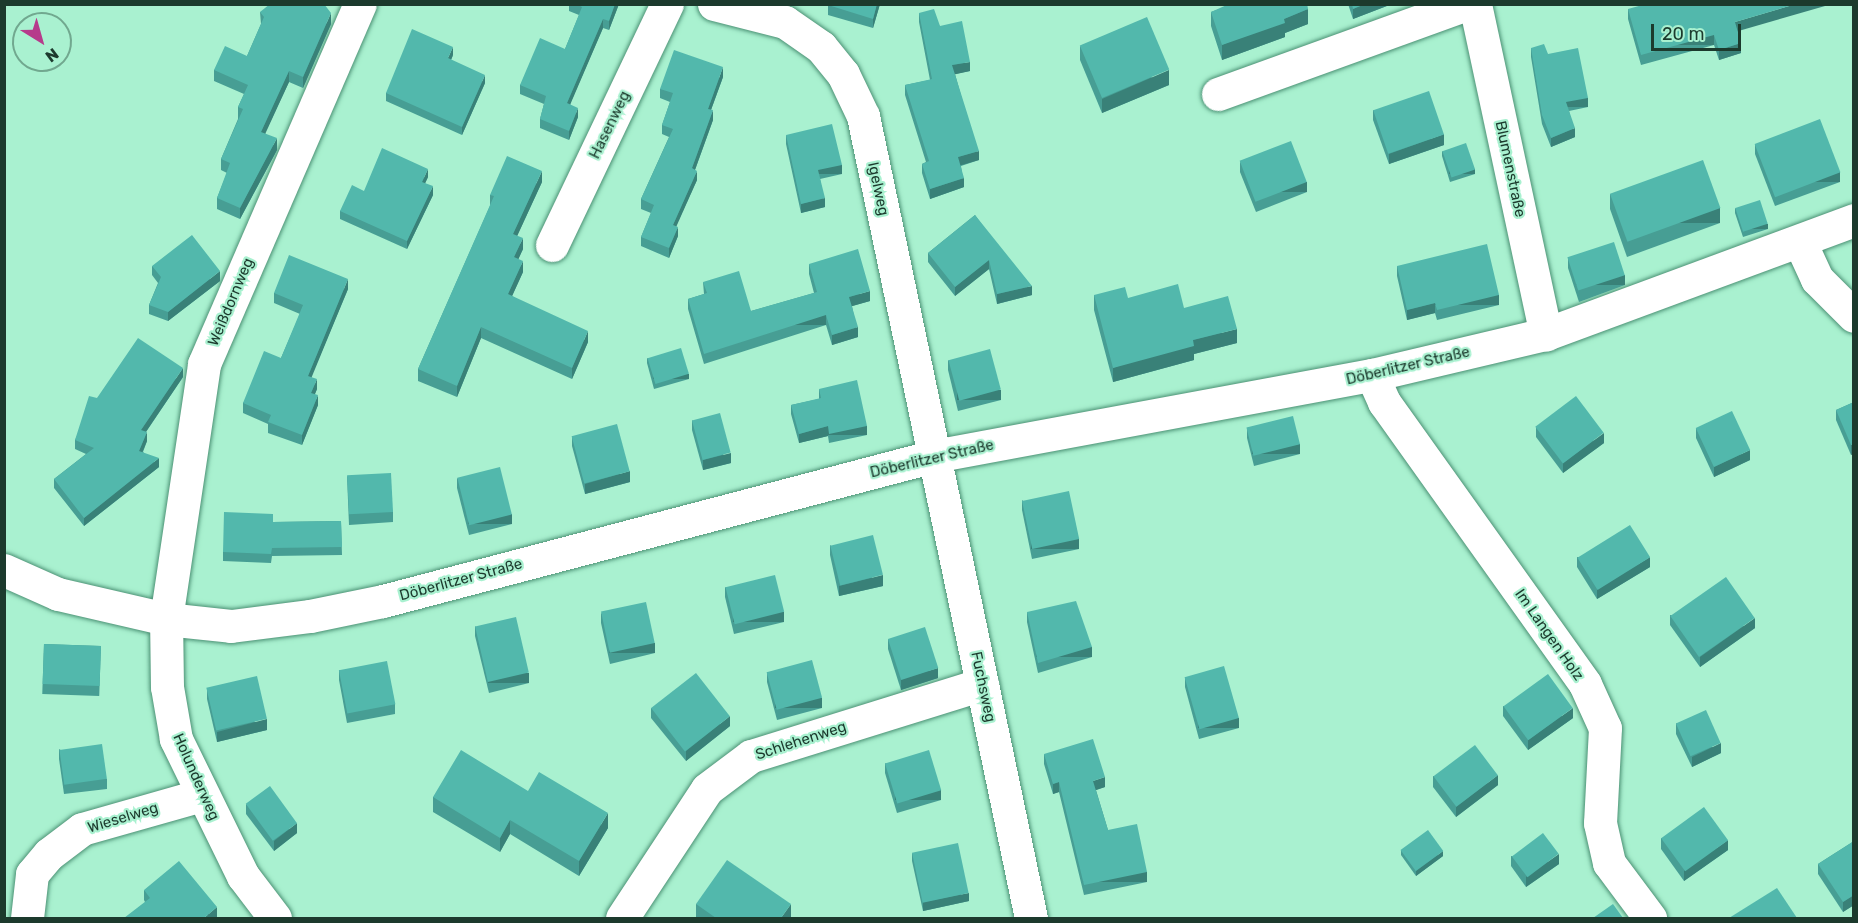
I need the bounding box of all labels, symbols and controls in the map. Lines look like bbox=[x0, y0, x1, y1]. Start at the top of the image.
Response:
north arrow bbox=[12, 12, 72, 72]
scale bar bbox=[1654, 12, 1744, 50]
text: 20 m bbox=[1662, 23, 1704, 45]
text: N bbox=[42, 44, 62, 66]
street label: Hasenweg bbox=[586, 88, 634, 162]
street label: Blumenstraße bbox=[1491, 119, 1529, 219]
street label: Igelweg bbox=[864, 161, 892, 217]
street label: Weißdornweg bbox=[204, 255, 258, 349]
street label: Döberlitzer Straße bbox=[1344, 343, 1472, 389]
street label: Döberlitzer Straße bbox=[868, 436, 996, 482]
street label: Döberlitzer Straße bbox=[397, 555, 525, 605]
street label: Im Langen Holz bbox=[1511, 586, 1587, 684]
street label: Fuchsweg bbox=[967, 650, 999, 724]
street label: Schlehenweg bbox=[753, 718, 849, 764]
street label: Holunderweg bbox=[169, 731, 223, 823]
street label: Wieselweg bbox=[86, 799, 160, 837]

